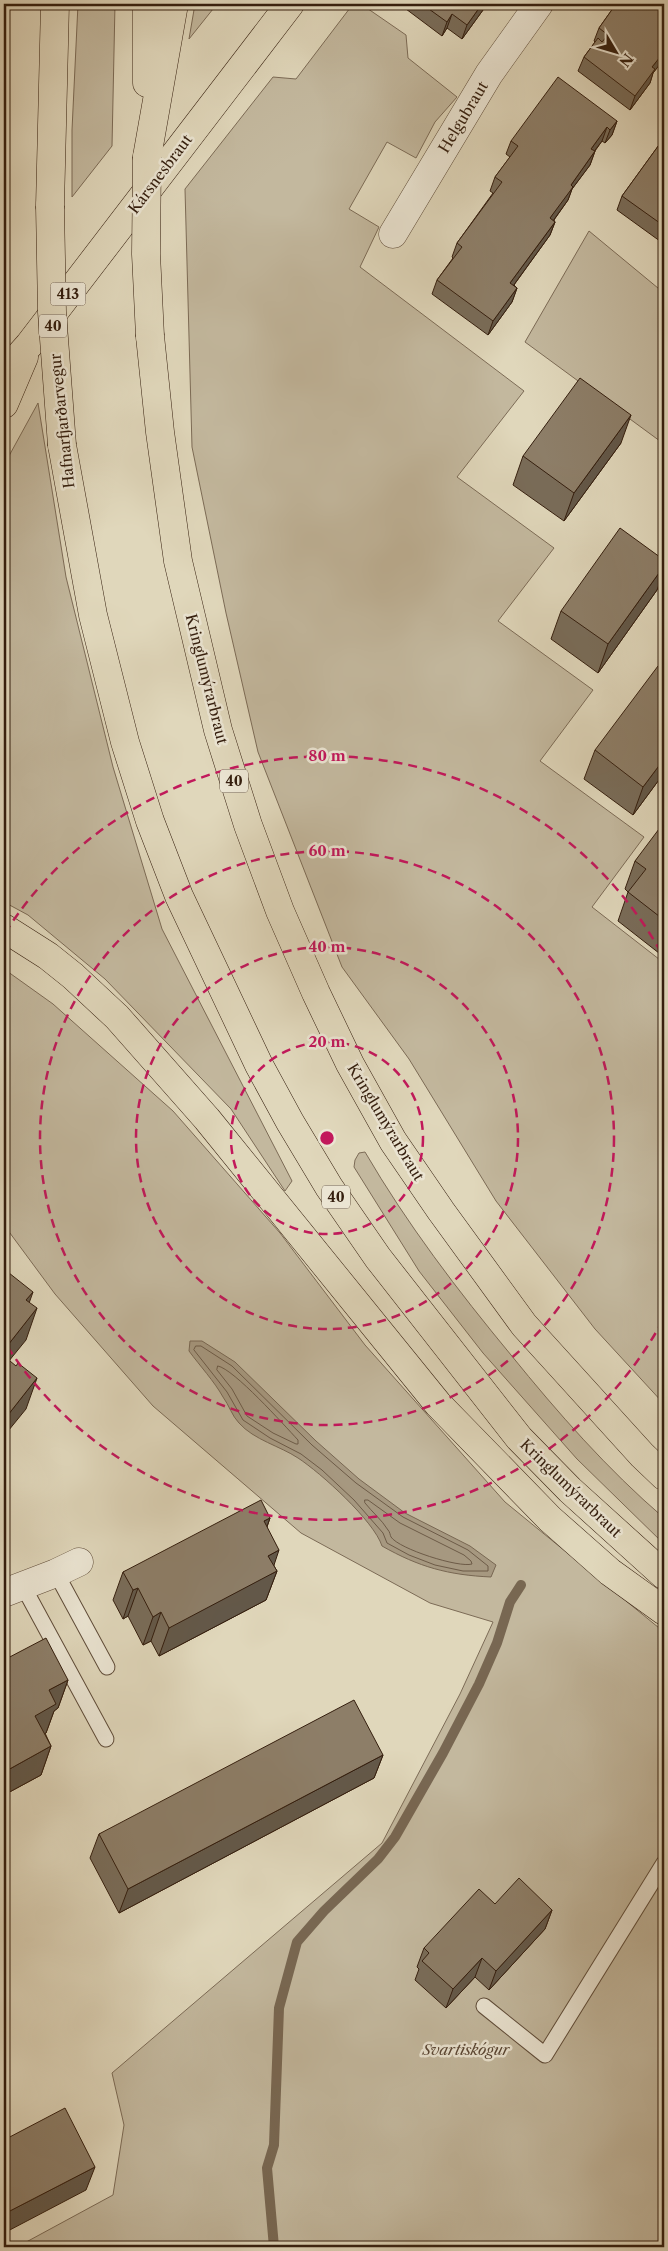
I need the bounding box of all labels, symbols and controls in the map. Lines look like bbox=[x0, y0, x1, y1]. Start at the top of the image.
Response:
north arrow bbox=[590, 28, 640, 78]
text: N bbox=[615, 50, 637, 70]
street label: Helgubraut bbox=[434, 77, 492, 156]
street label: Kársnesbraut bbox=[124, 130, 196, 217]
road number: 413 bbox=[50, 282, 86, 306]
road number: 40 bbox=[39, 314, 67, 338]
street label: Hafnarfjarðarvegur bbox=[45, 352, 79, 489]
street label: Kringlumýrarbraut bbox=[182, 612, 233, 747]
text: 80 m bbox=[308, 746, 346, 765]
road number: 40 bbox=[220, 769, 248, 792]
text: 60 m bbox=[308, 841, 346, 860]
text: 40 m bbox=[308, 937, 346, 956]
text: 20 m bbox=[308, 1032, 346, 1051]
street label: Kringlumýrarbraut bbox=[343, 1060, 429, 1185]
centre of rings bbox=[318, 1129, 336, 1147]
road number: 40 bbox=[322, 1186, 350, 1208]
street label: Kringlumýrarbraut bbox=[516, 1435, 626, 1542]
park label: Svartiskógur bbox=[421, 2040, 511, 2059]

